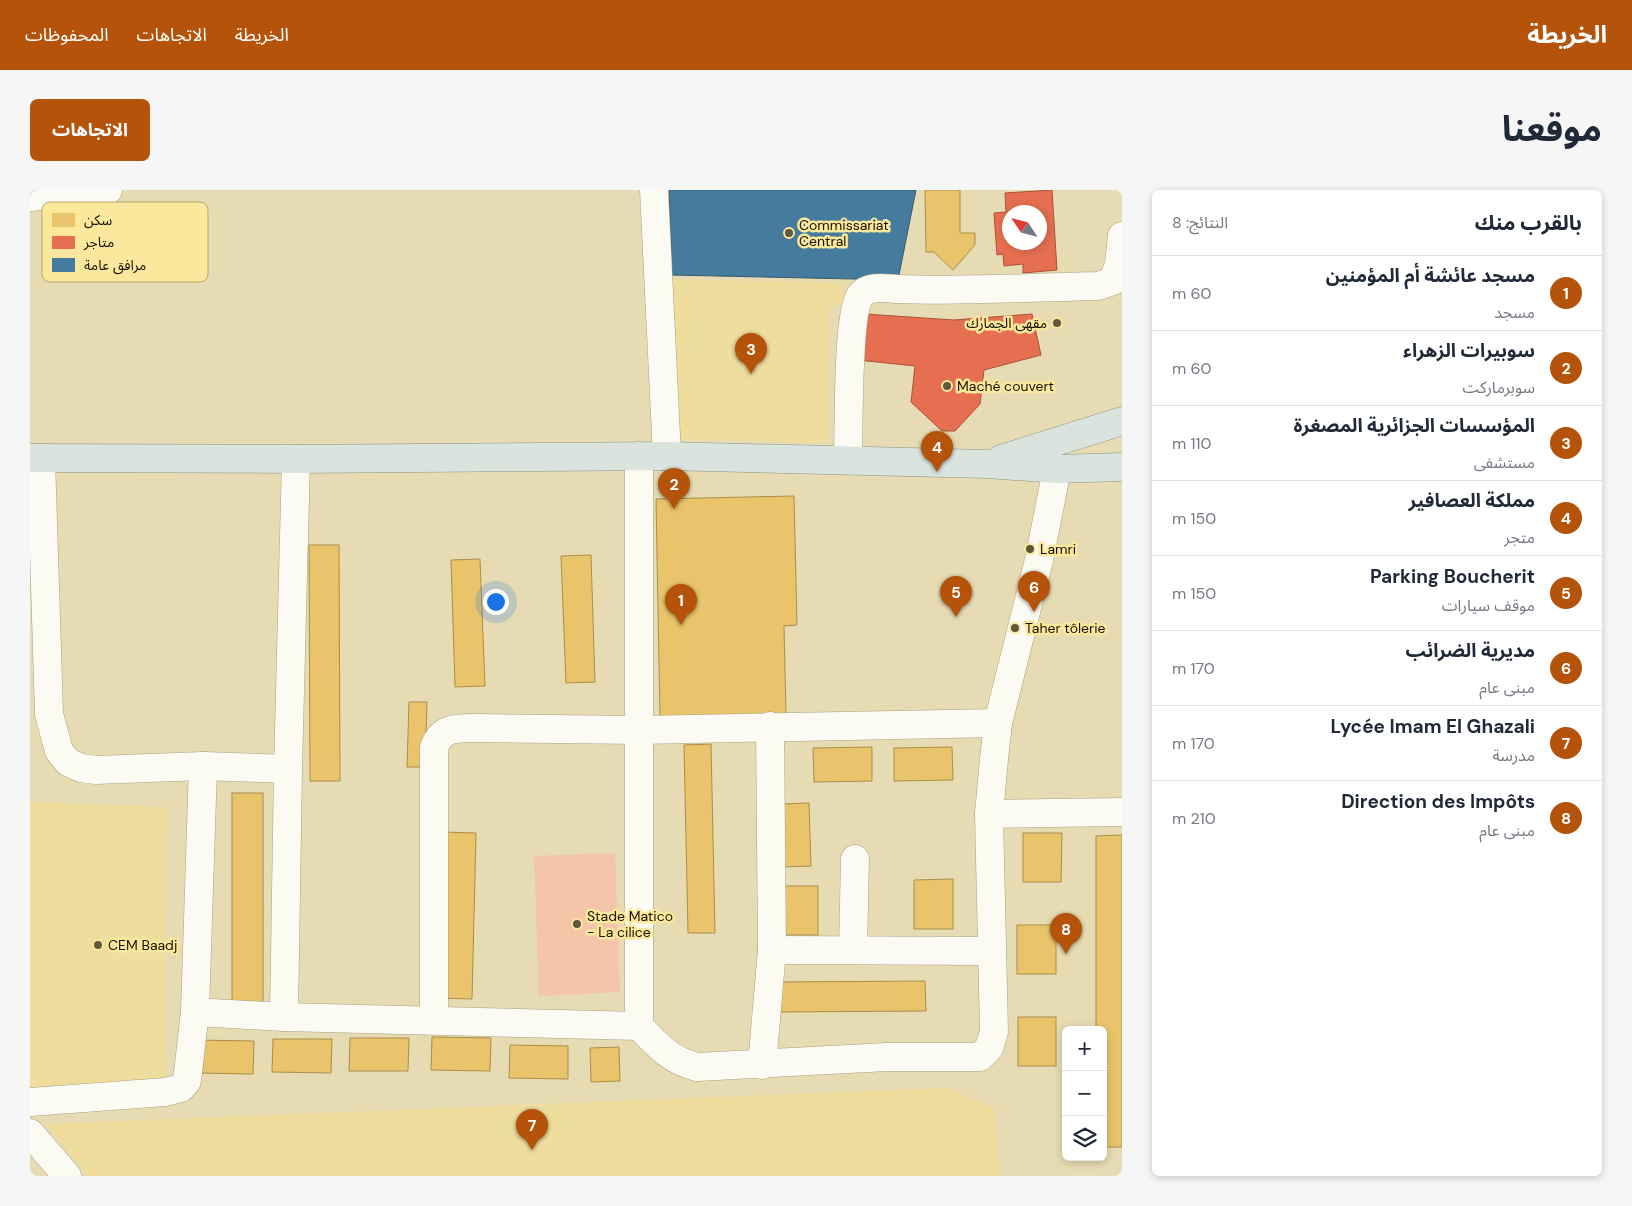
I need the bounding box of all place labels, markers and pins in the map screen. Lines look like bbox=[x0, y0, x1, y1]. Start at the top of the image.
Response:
place label: Commissariat Central bbox=[799, 216, 889, 250]
marker: Commissariat Central bbox=[783, 227, 795, 239]
place label: مقهى الجمارك bbox=[966, 314, 1047, 332]
marker: مقهى الجمارك bbox=[1051, 317, 1063, 329]
pin: 3 bbox=[735, 333, 767, 374]
place label: Maché couvert bbox=[957, 377, 1054, 395]
marker: Maché couvert bbox=[941, 380, 953, 392]
pin: 4 bbox=[921, 431, 953, 472]
pin: 2 bbox=[658, 468, 690, 509]
place label: Lamri bbox=[1040, 540, 1076, 558]
marker: Lamri bbox=[1024, 543, 1036, 555]
pin: 6 bbox=[1018, 571, 1050, 612]
pin: 5 bbox=[940, 576, 972, 617]
pin: 1 bbox=[665, 584, 697, 625]
place label: Taher tôlerie bbox=[1025, 619, 1106, 637]
marker: Taher tôlerie bbox=[1009, 622, 1021, 634]
place label: Stade Matico - La cilice bbox=[587, 907, 673, 941]
pin: 8 bbox=[1050, 913, 1082, 954]
marker: Stade Matico - La cilice bbox=[571, 918, 583, 930]
place label: CEM Baadj bbox=[108, 936, 177, 954]
marker: CEM Baadj bbox=[92, 939, 104, 951]
pin: 7 bbox=[516, 1109, 548, 1150]

